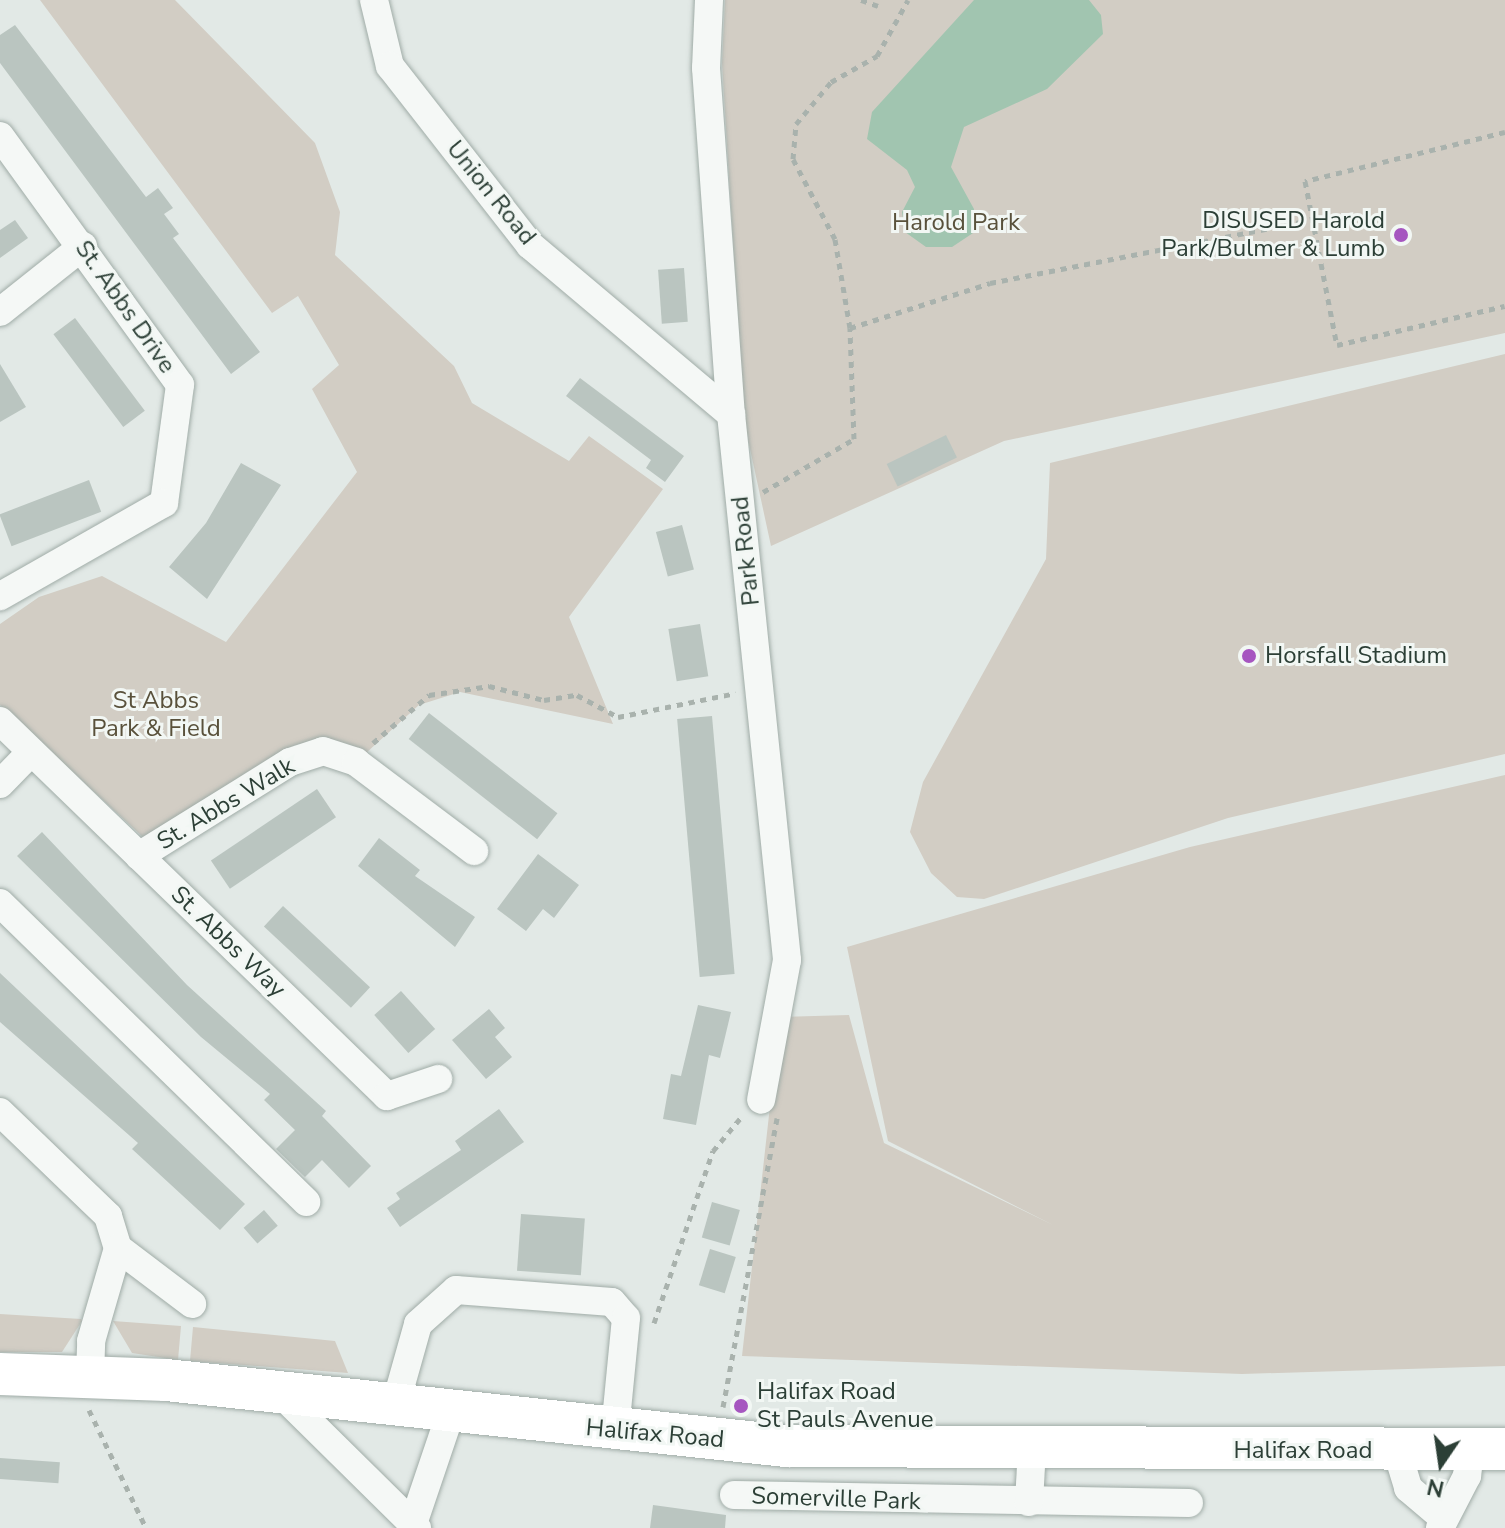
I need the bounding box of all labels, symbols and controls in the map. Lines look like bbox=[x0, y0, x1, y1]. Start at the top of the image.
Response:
street label: Union Road bbox=[440, 135, 542, 251]
place label: DISUSED Harold Park/Bulmer & Lumb bbox=[1161, 207, 1385, 263]
park label: Harold Park bbox=[892, 209, 1020, 237]
marker: DISUSED Harold Park/Bulmer & Lumb bbox=[1392, 226, 1410, 244]
street label: St. Abbs Drive bbox=[69, 235, 181, 379]
street label: Park Road bbox=[726, 495, 766, 607]
place label: Horsfall Stadium bbox=[1265, 642, 1447, 670]
marker: Horsfall Stadium bbox=[1240, 647, 1258, 665]
park label: St Abbs Park & Field bbox=[91, 687, 221, 743]
street label: St. Abbs Walk bbox=[152, 752, 300, 856]
street label: St. Abbs Way bbox=[165, 880, 291, 1004]
place label: Halifax Road St Pauls Avenue bbox=[757, 1378, 933, 1434]
marker: Halifax Road St Pauls Avenue bbox=[732, 1397, 750, 1415]
street label: Halifax Road bbox=[585, 1414, 725, 1454]
north arrow bbox=[1401, 1424, 1481, 1504]
street label: Halifax Road bbox=[1234, 1437, 1372, 1465]
text: N bbox=[1424, 1471, 1447, 1504]
street label: Somerville Park bbox=[751, 1482, 921, 1516]

